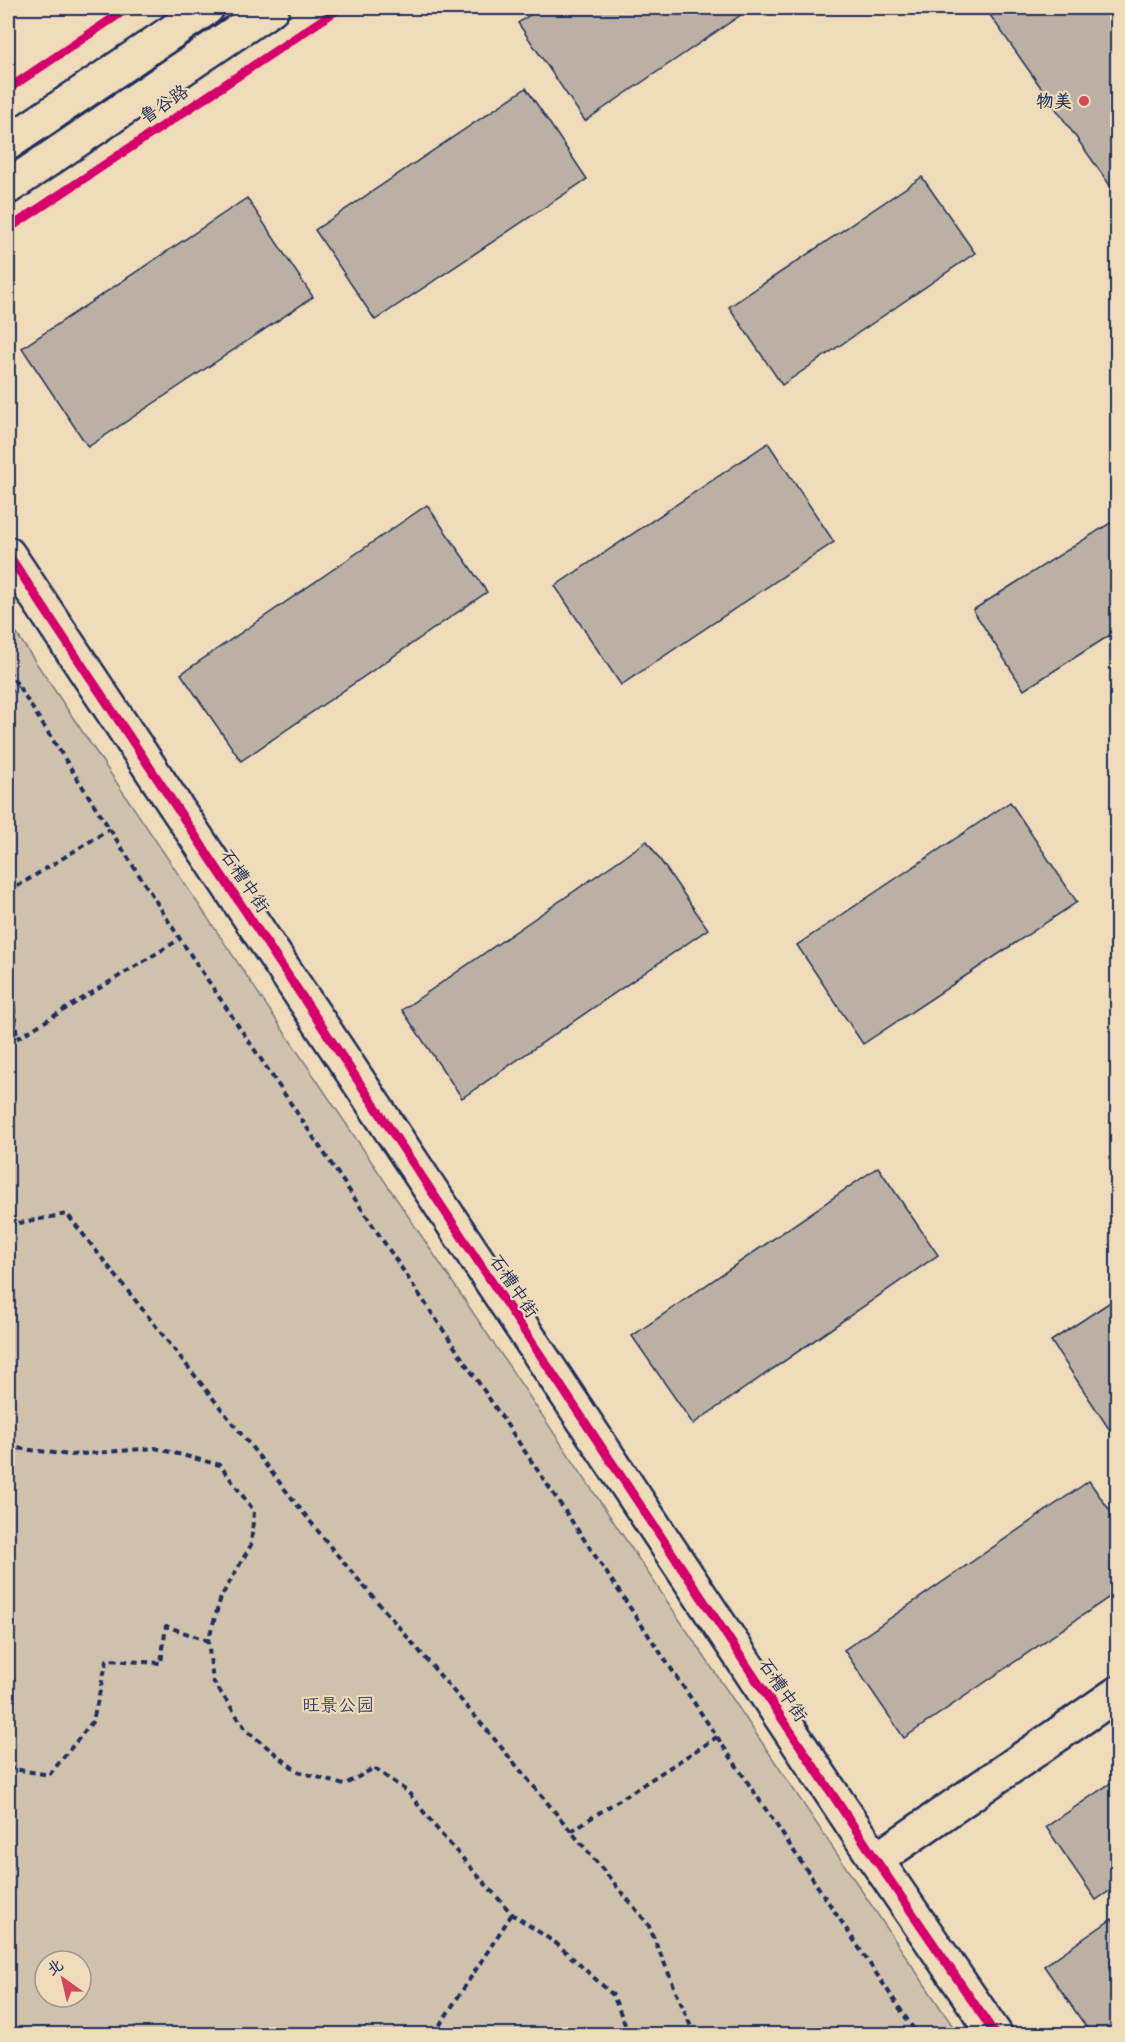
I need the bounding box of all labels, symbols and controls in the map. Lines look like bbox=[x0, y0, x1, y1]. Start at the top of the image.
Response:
street label: 鲁谷路 bbox=[134, 78, 193, 129]
place label: 物美 bbox=[1036, 88, 1072, 113]
marker: 物美 bbox=[1077, 94, 1091, 108]
street label: 石槽中街 bbox=[215, 844, 276, 918]
street label: 石槽中街 bbox=[484, 1249, 545, 1323]
street label: 石槽中街 bbox=[753, 1653, 814, 1727]
park label: 旺景公园 bbox=[302, 1692, 374, 1717]
north arrow bbox=[33, 1949, 93, 2009]
text: 北 bbox=[42, 1953, 67, 1980]

